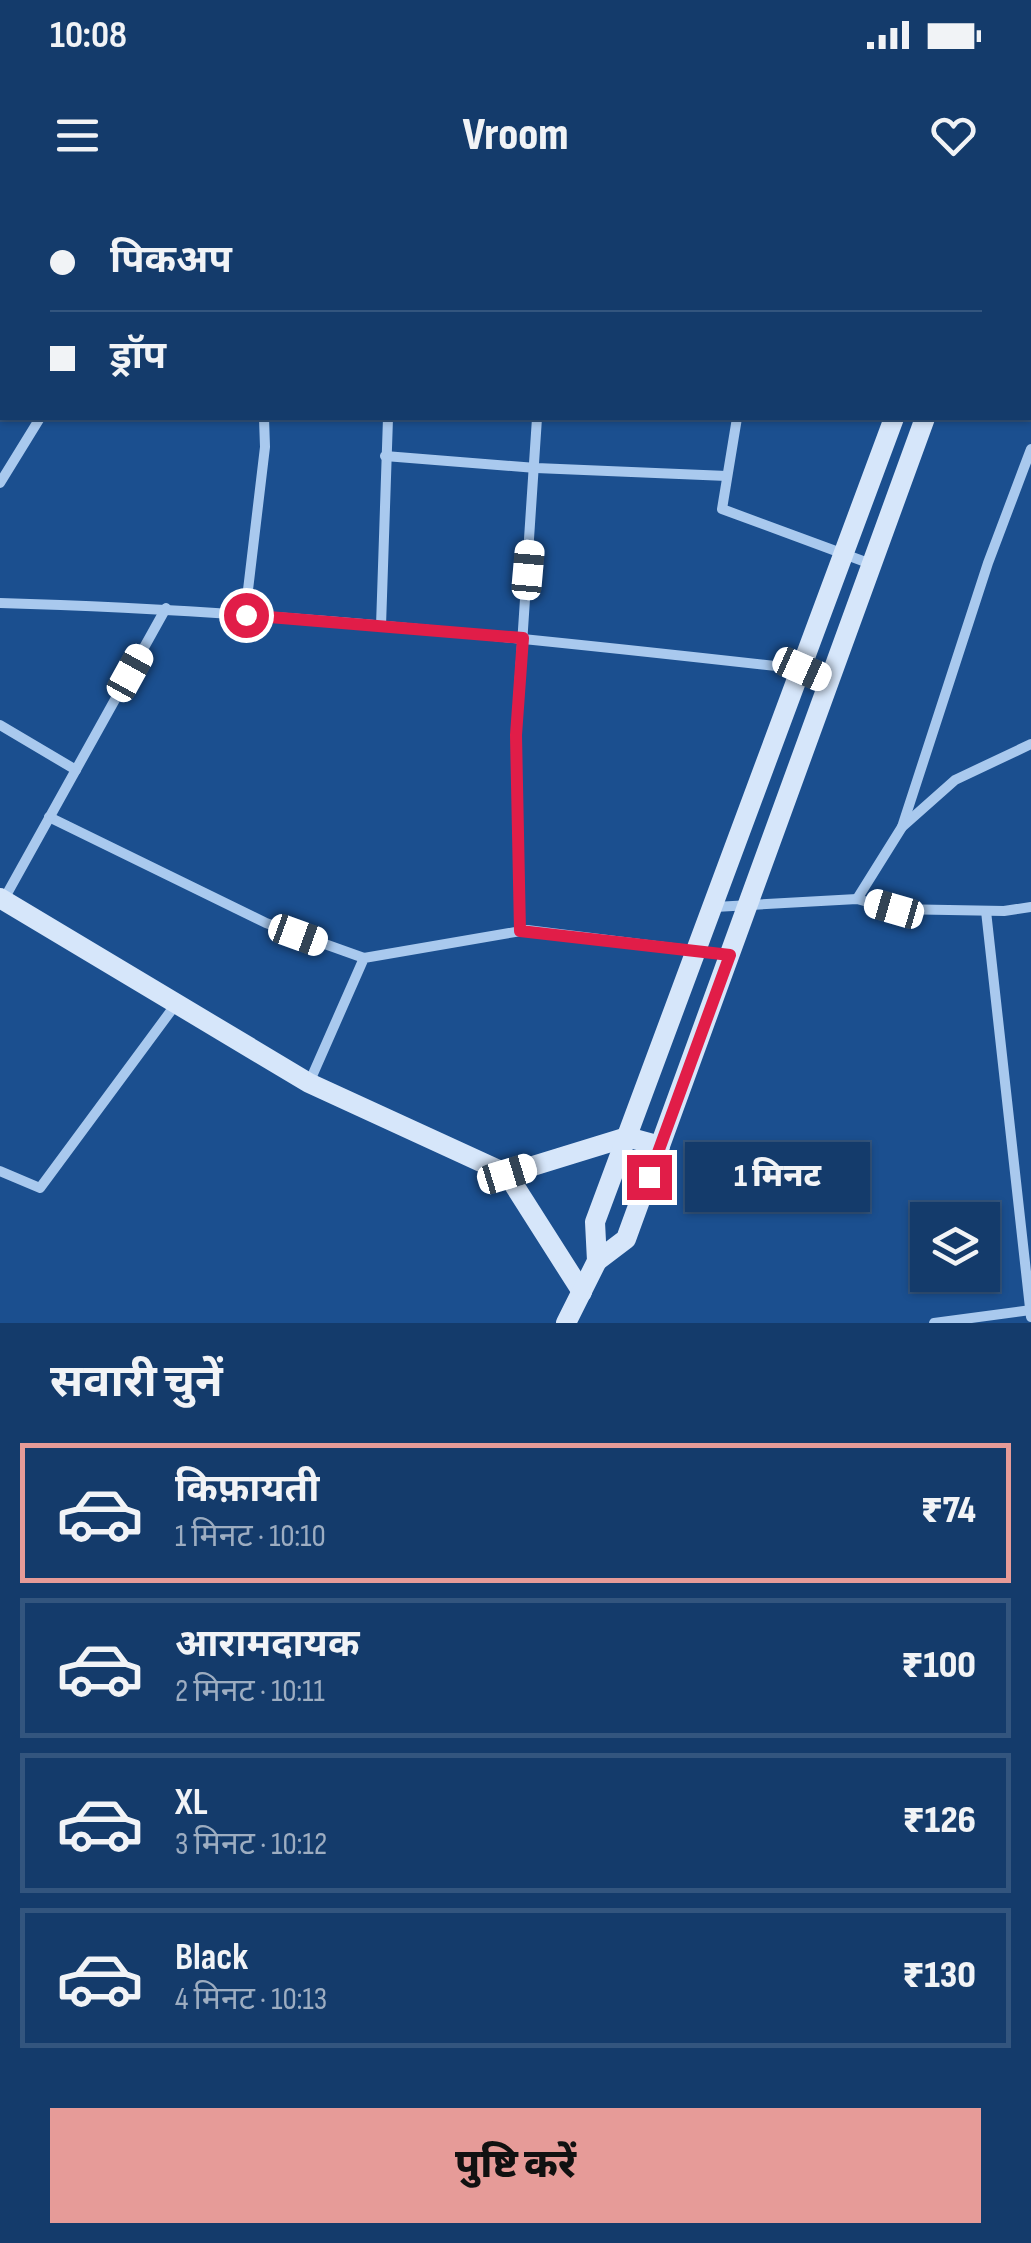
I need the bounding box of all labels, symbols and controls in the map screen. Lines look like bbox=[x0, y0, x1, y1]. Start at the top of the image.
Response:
text: 10:08 bbox=[50, 13, 127, 58]
icon: menu bbox=[50, 108, 105, 163]
text: Vroom bbox=[462, 108, 569, 163]
icon: heart bbox=[926, 108, 981, 163]
text: पिकअप bbox=[110, 238, 232, 283]
text: ड्रॉप bbox=[110, 334, 166, 379]
car bbox=[510, 539, 546, 601]
route start bbox=[224, 593, 269, 638]
car bbox=[102, 639, 158, 707]
car bbox=[768, 643, 836, 695]
car bbox=[861, 886, 927, 932]
car bbox=[265, 911, 331, 959]
callout: 1 मिनट bbox=[684, 1142, 869, 1212]
car bbox=[474, 1151, 540, 1197]
route end bbox=[627, 1155, 672, 1200]
text: 1 मिनट bbox=[734, 1157, 821, 1196]
map controls bbox=[910, 1202, 1000, 1292]
button: layers bbox=[910, 1202, 1000, 1292]
text: सवारी चुनें bbox=[50, 1355, 223, 1410]
text: किफ़ायती bbox=[175, 1467, 319, 1512]
icon: car bbox=[55, 1468, 145, 1558]
text: ₹74 bbox=[921, 1488, 976, 1533]
text: 1 मिनट · 10:10 bbox=[175, 1517, 326, 1556]
text: आरामदायक bbox=[175, 1622, 359, 1667]
icon: car bbox=[55, 1623, 145, 1713]
text: ₹100 bbox=[901, 1643, 976, 1688]
text: 2 मिनट · 10:11 bbox=[175, 1672, 325, 1711]
icon: car bbox=[55, 1778, 145, 1868]
text: XL bbox=[175, 1780, 208, 1825]
text: ₹126 bbox=[902, 1798, 976, 1843]
text: 3 मिनट · 10:12 bbox=[175, 1825, 327, 1864]
icon: car bbox=[55, 1933, 145, 2023]
text: Black bbox=[175, 1935, 248, 1980]
text: ₹130 bbox=[902, 1953, 976, 1998]
text: 4 मिनट · 10:13 bbox=[175, 1980, 327, 2019]
button: पुष्टि करें bbox=[50, 2108, 981, 2223]

